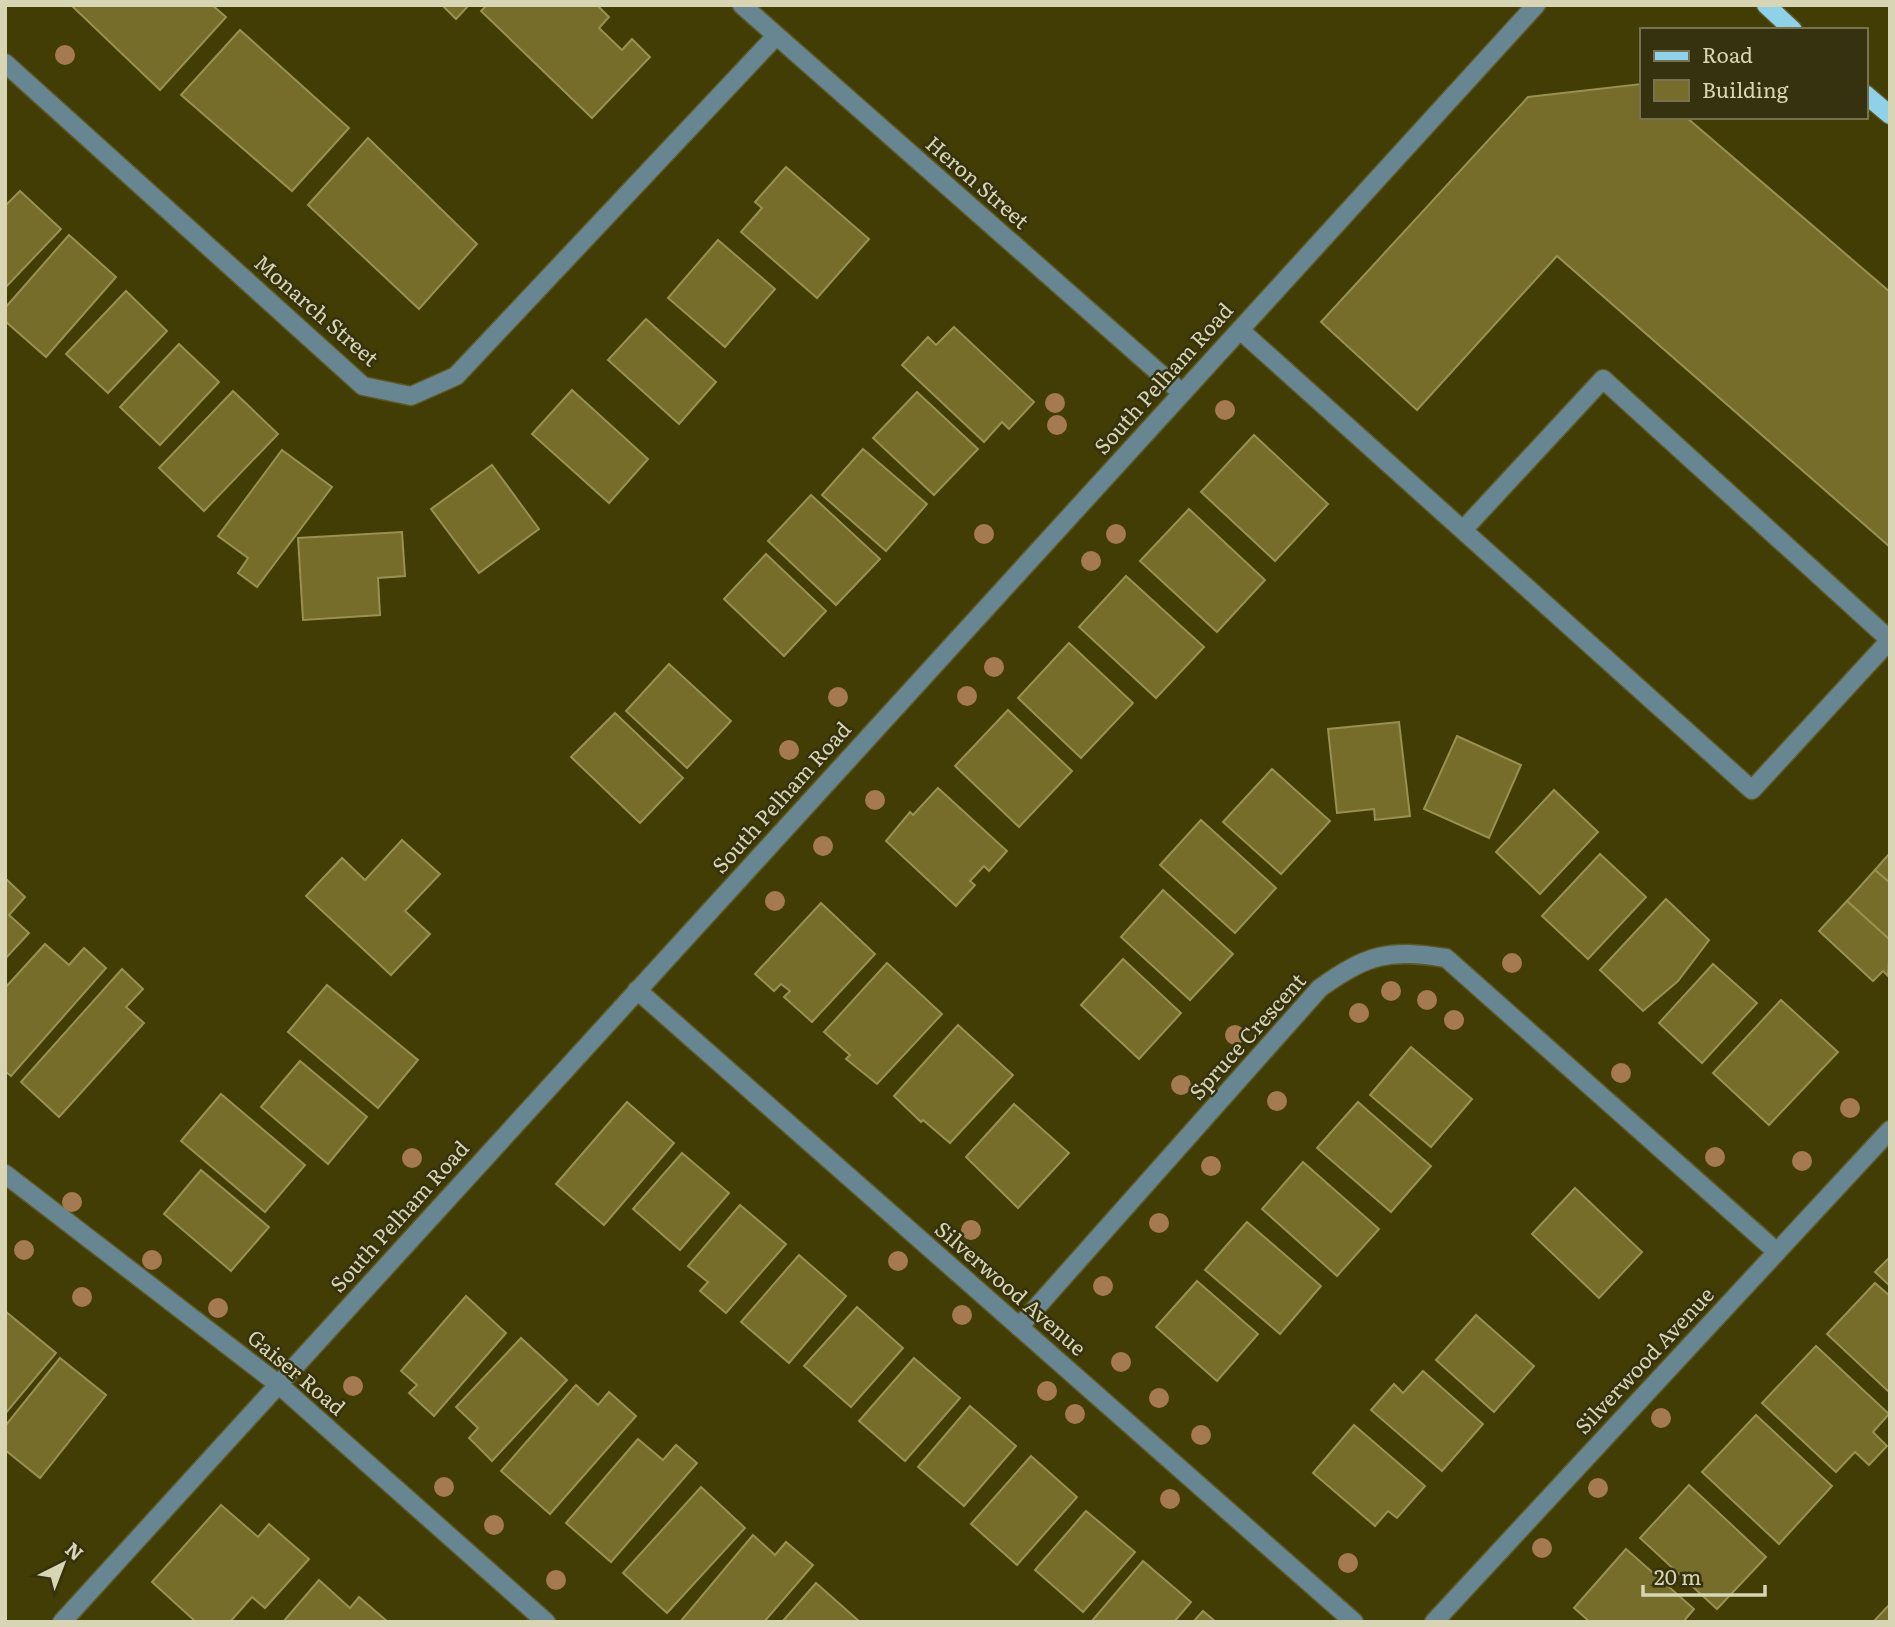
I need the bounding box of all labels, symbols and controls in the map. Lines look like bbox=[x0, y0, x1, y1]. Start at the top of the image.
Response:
legend bbox=[1640, 28, 1867, 119]
text: Road bbox=[1702, 38, 1753, 69]
text: Building bbox=[1702, 73, 1789, 104]
street label: Heron Street bbox=[920, 127, 1038, 235]
street label: Monarch Street bbox=[249, 246, 387, 372]
street label: South Pelham Road bbox=[1085, 294, 1239, 460]
street label: South Pelham Road bbox=[703, 713, 857, 879]
street label: Spruce Crescent bbox=[1181, 965, 1312, 1106]
street label: South Pelham Road bbox=[321, 1132, 475, 1298]
street label: Silverwood Avenue bbox=[929, 1213, 1094, 1362]
street label: Silverwood Avenue bbox=[1567, 1279, 1720, 1440]
street label: Gaiser Road bbox=[242, 1321, 353, 1421]
north arrow bbox=[28, 1529, 98, 1599]
text: N bbox=[60, 1535, 90, 1566]
scale bar bbox=[1643, 1554, 1766, 1598]
text: 20 m bbox=[1654, 1560, 1701, 1591]

